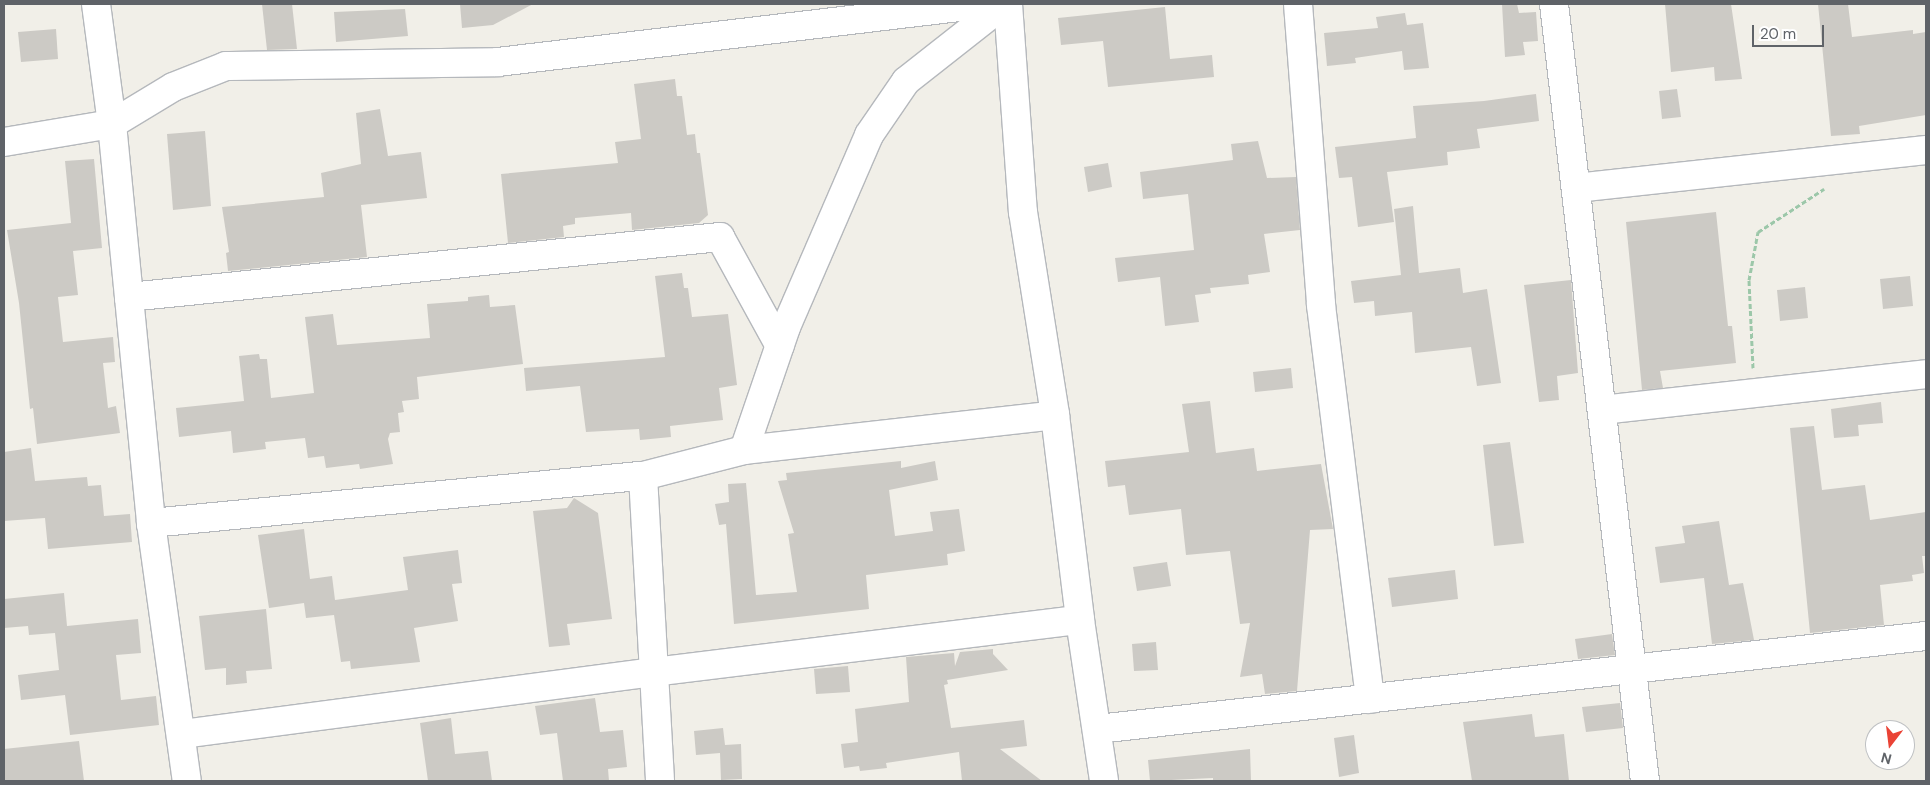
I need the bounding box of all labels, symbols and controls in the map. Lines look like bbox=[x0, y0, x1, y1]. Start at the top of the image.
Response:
scale bar bbox=[1755, 15, 1828, 47]
text: 20 m bbox=[1760, 24, 1796, 44]
north arrow bbox=[1865, 720, 1915, 770]
text: N bbox=[1879, 749, 1894, 769]

